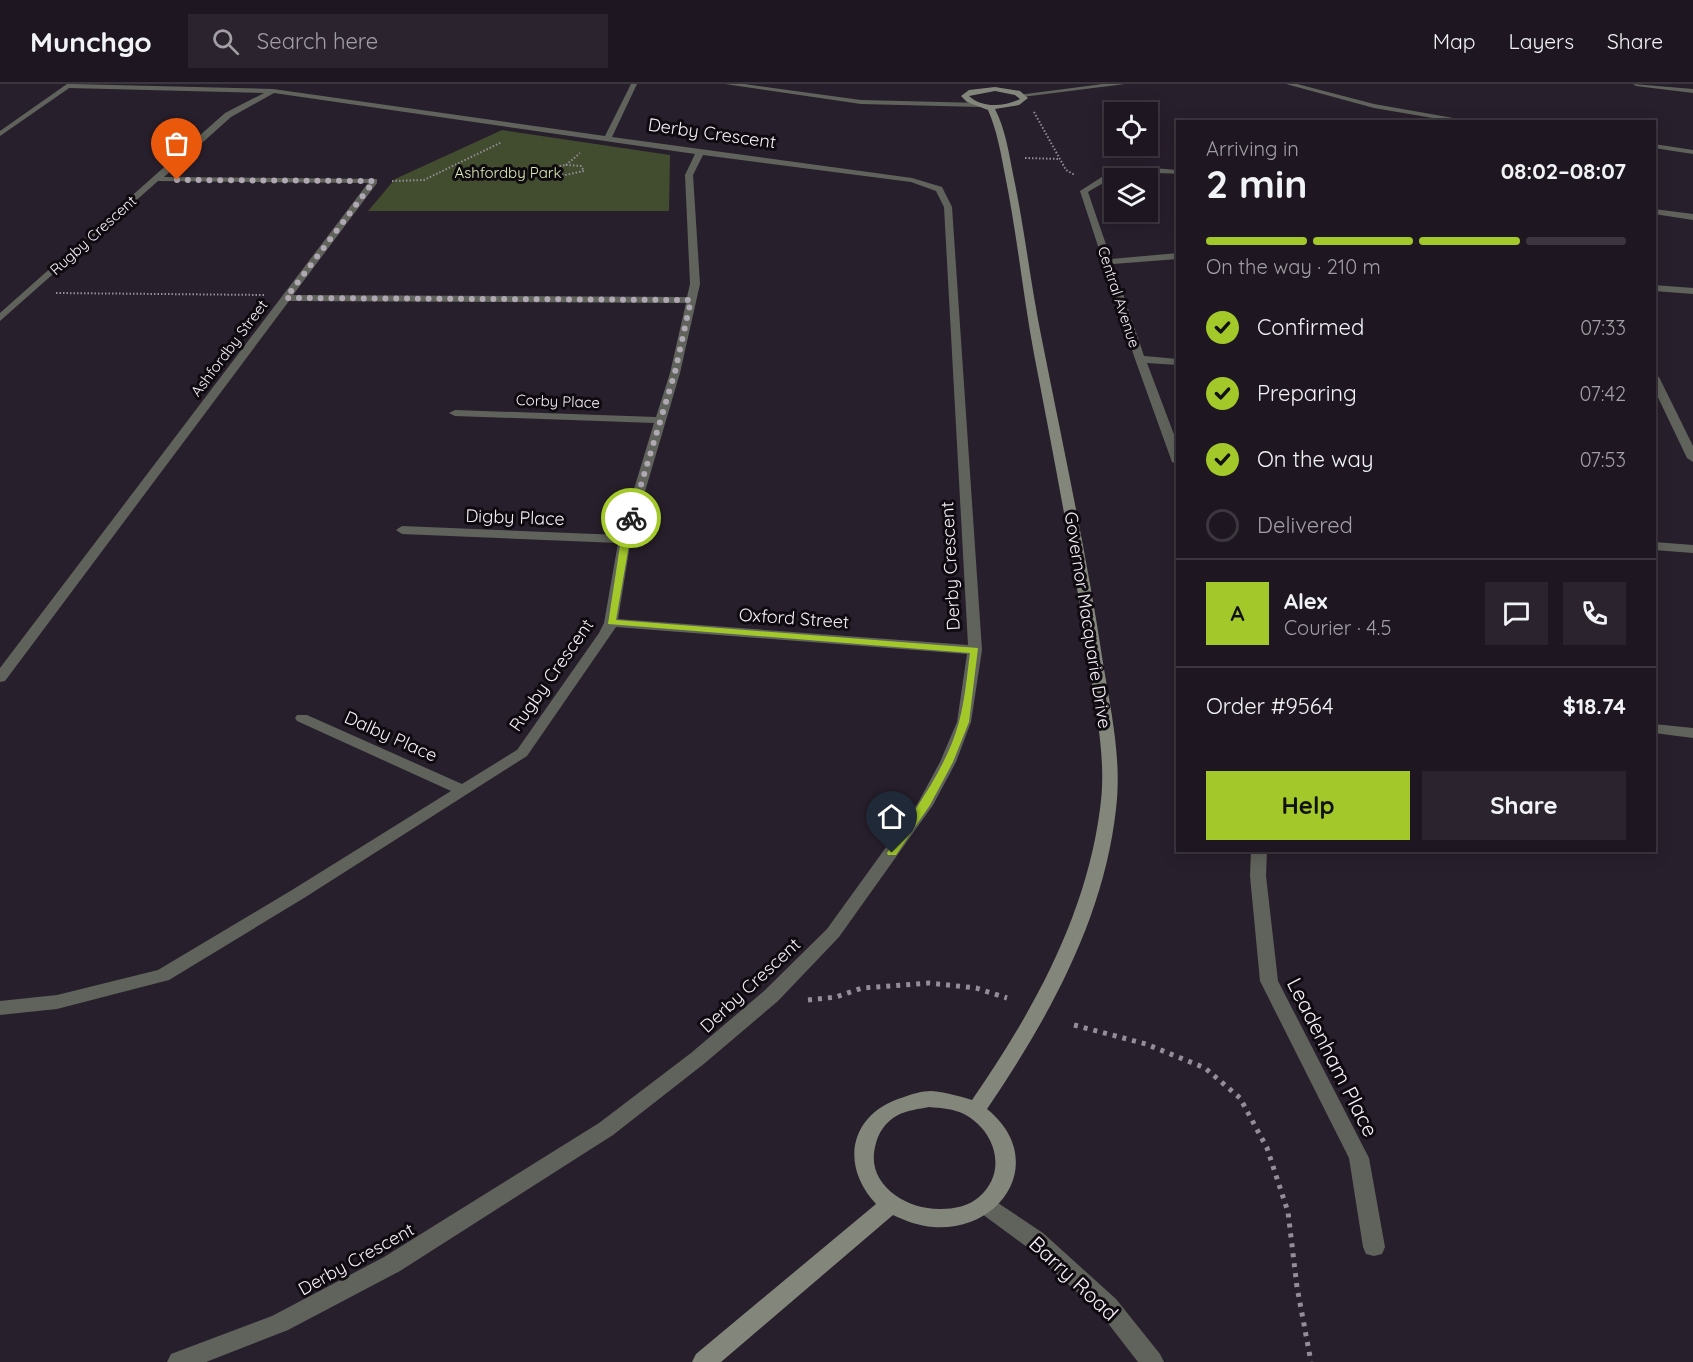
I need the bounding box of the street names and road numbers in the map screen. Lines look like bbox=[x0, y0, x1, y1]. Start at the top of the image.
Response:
street label: Derby Crescent bbox=[646, 113, 778, 153]
street label: Rugby Crescent bbox=[46, 191, 140, 279]
street label: Central Avenue bbox=[1094, 244, 1144, 350]
street label: Ashfordby Street bbox=[186, 296, 272, 400]
street label: Corby Place bbox=[516, 390, 600, 412]
street label: Derby Crescent bbox=[935, 501, 965, 631]
street label: Digby Place bbox=[465, 504, 565, 530]
street label: Governor Macquarie Drive bbox=[1059, 510, 1117, 730]
street label: Oxford Street bbox=[738, 603, 850, 633]
street label: Rugby Crescent bbox=[504, 614, 598, 736]
street label: Dalby Place bbox=[341, 705, 441, 767]
street label: Derby Crescent bbox=[695, 933, 805, 1037]
street label: Leadenham Place bbox=[1282, 973, 1384, 1141]
street label: Derby Crescent bbox=[294, 1218, 418, 1300]
street label: Barry Road bbox=[1024, 1230, 1124, 1326]

